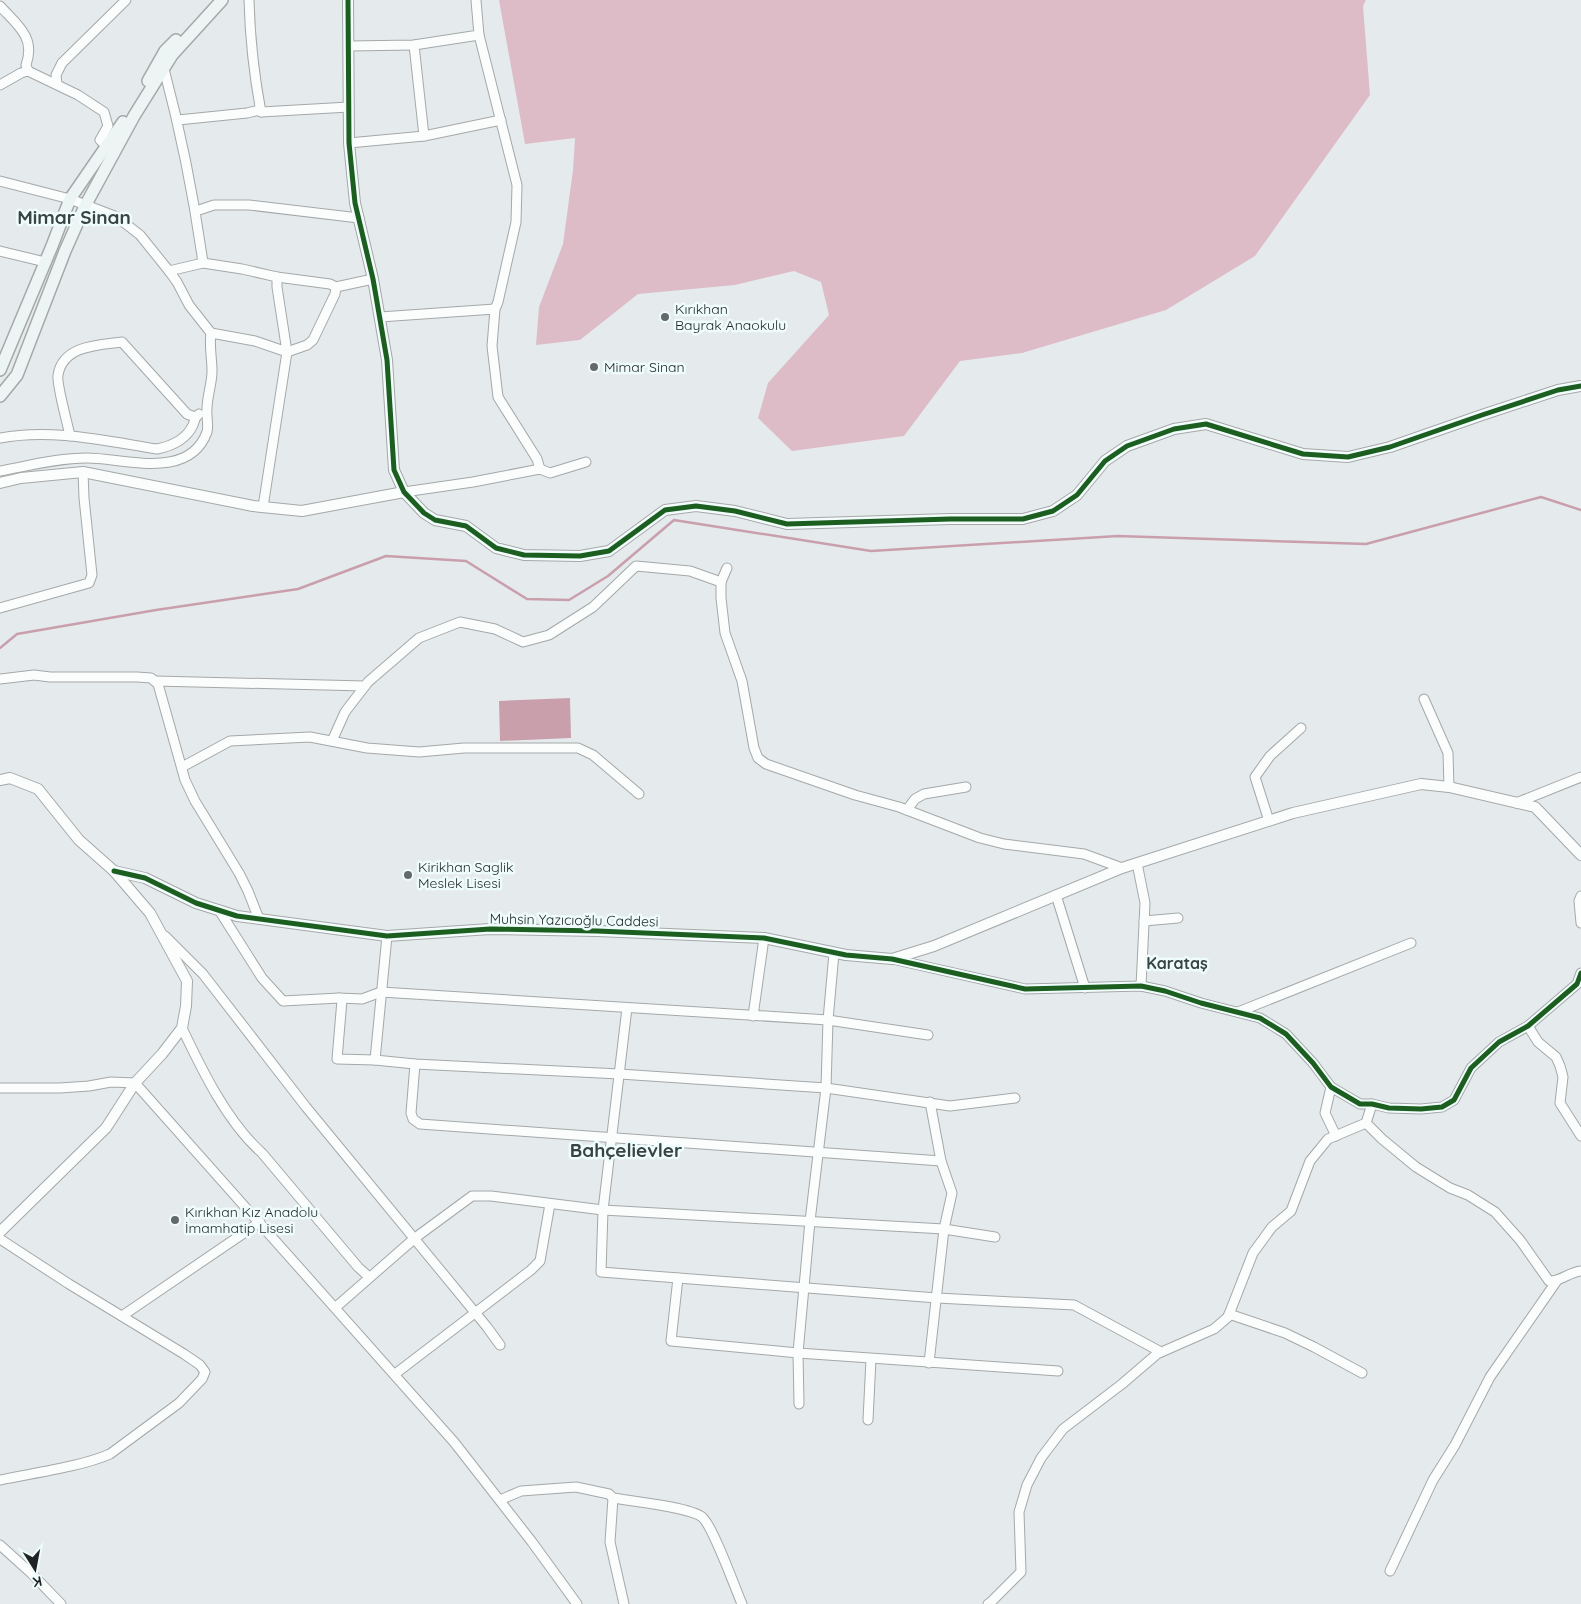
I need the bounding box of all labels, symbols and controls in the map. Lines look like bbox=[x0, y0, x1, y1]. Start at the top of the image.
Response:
district label: Mimar Sinan bbox=[17, 205, 131, 229]
place label: Kırıkhan Bayrak Anaokulu bbox=[675, 300, 786, 334]
marker: Kırıkhan Bayrak Anaokulu bbox=[659, 311, 671, 323]
place label: Mimar Sinan bbox=[604, 358, 685, 376]
marker: Mimar Sinan bbox=[588, 361, 600, 373]
place label: Kirikhan Saglik Meslek Lisesi bbox=[418, 858, 513, 892]
marker: Kirikhan Saglik Meslek Lisesi bbox=[402, 869, 414, 881]
street label: Muhsin Yazıcıoğlu Caddesi bbox=[489, 910, 659, 930]
district label: Karataş bbox=[1146, 953, 1208, 973]
district label: Bahçelievler bbox=[570, 1138, 682, 1162]
place label: Kırıkhan Kız Anadolu İmamhatip Lisesi bbox=[185, 1203, 318, 1237]
marker: Kırıkhan Kız Anadolu İmamhatip Lisesi bbox=[169, 1214, 181, 1226]
north arrow bbox=[10, 1544, 60, 1594]
text: K bbox=[31, 1572, 44, 1591]

